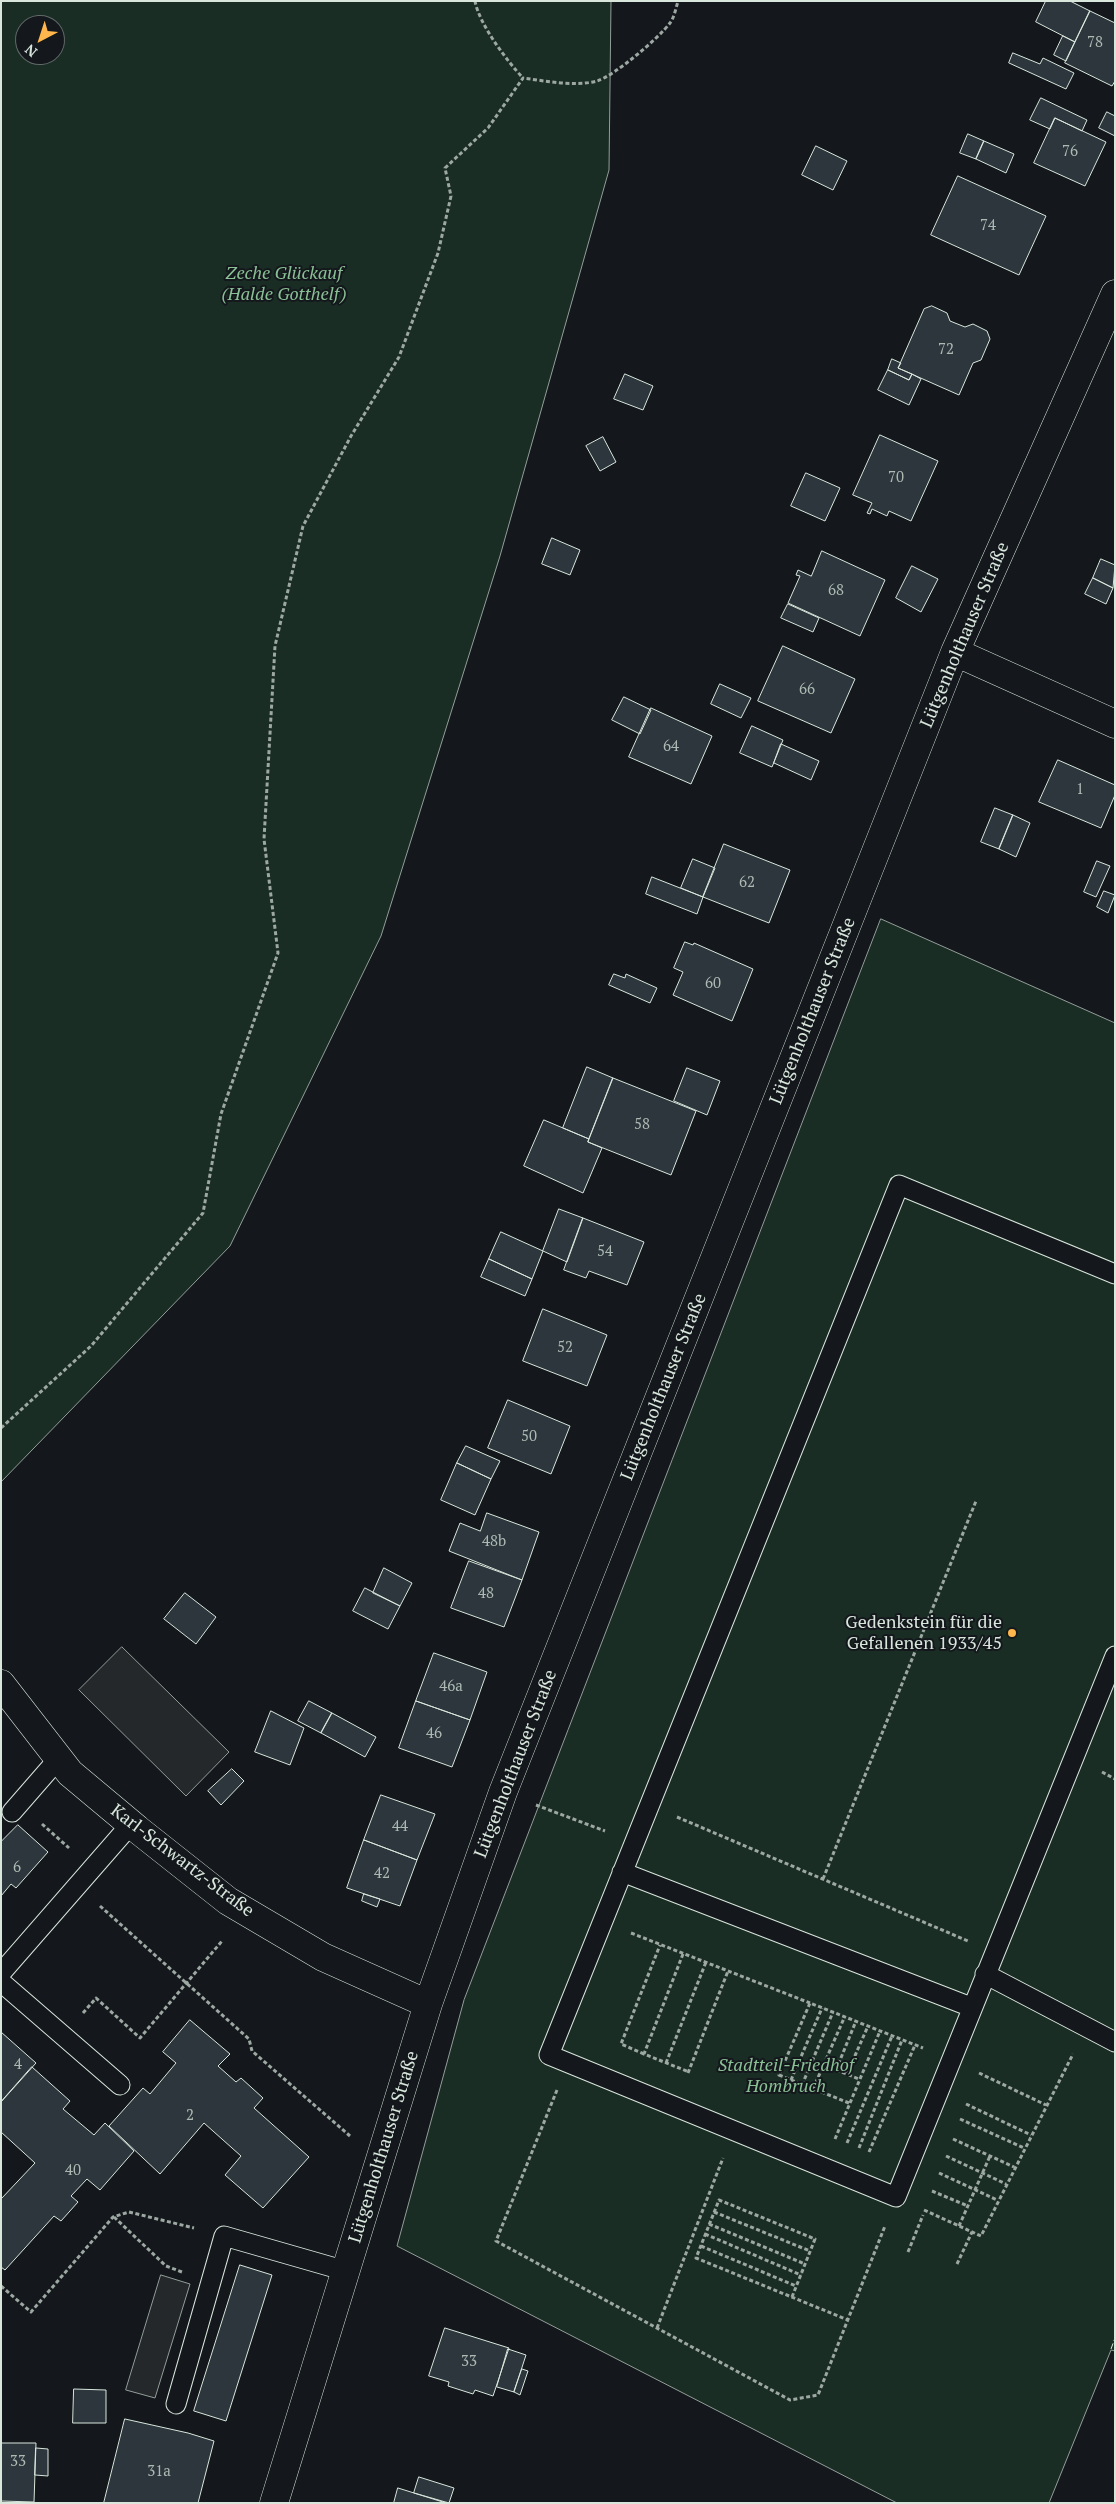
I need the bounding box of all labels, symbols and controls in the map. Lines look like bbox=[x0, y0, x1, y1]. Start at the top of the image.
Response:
north arrow bbox=[15, 15, 65, 65]
house number: 78 bbox=[1087, 34, 1103, 52]
text: N bbox=[21, 40, 41, 62]
house number: 76 bbox=[1062, 143, 1078, 161]
house number: 74 bbox=[980, 217, 996, 235]
park label: Zeche Glückauf (Halde Gotthelf) bbox=[221, 263, 347, 306]
house number: 72 bbox=[938, 341, 954, 359]
house number: 70 bbox=[888, 469, 904, 487]
street label: Lütgenholthauser Straße bbox=[916, 539, 1014, 731]
house number: 68 bbox=[828, 582, 844, 600]
house number: 66 bbox=[799, 681, 815, 699]
house number: 64 bbox=[663, 738, 679, 756]
house number: 1 bbox=[1076, 781, 1084, 799]
house number: 62 bbox=[739, 874, 755, 892]
street label: Lütgenholthauser Straße bbox=[766, 914, 860, 1108]
house number: 60 bbox=[705, 975, 721, 993]
house number: 58 bbox=[634, 1116, 650, 1134]
house number: 54 bbox=[597, 1243, 613, 1261]
street label: Lütgenholthauser Straße bbox=[617, 1290, 711, 1484]
house number: 52 bbox=[557, 1339, 573, 1357]
house number: 50 bbox=[521, 1428, 537, 1446]
house number: 48b bbox=[482, 1533, 506, 1551]
house number: 48 bbox=[478, 1585, 494, 1603]
place label: Gedenkstein für die Gefallenen 1933/45 bbox=[845, 1612, 1002, 1655]
marker: Gedenkstein für die Gefallenen 1933/45 bbox=[1006, 1627, 1018, 1639]
street label: Lütgenholthauser Straße bbox=[470, 1667, 562, 1861]
house number: 46a bbox=[439, 1678, 463, 1696]
house number: 46 bbox=[426, 1725, 442, 1743]
street label: Karl-Schwartz-Straße bbox=[106, 1800, 258, 1922]
house number: 44 bbox=[392, 1818, 408, 1836]
house number: 6 bbox=[13, 1859, 21, 1877]
house number: 42 bbox=[374, 1865, 390, 1883]
street label: Lütgenholthauser Straße bbox=[344, 2048, 424, 2246]
park label: Stadtteil-Friedhof Hombruch bbox=[718, 2055, 854, 2098]
house number: 4 bbox=[14, 2056, 22, 2074]
house number: 2 bbox=[186, 2107, 194, 2125]
house number: 40 bbox=[65, 2162, 81, 2180]
house number: 33 bbox=[461, 2353, 477, 2371]
house number: 33 bbox=[10, 2453, 26, 2471]
house number: 31a bbox=[147, 2463, 171, 2481]

